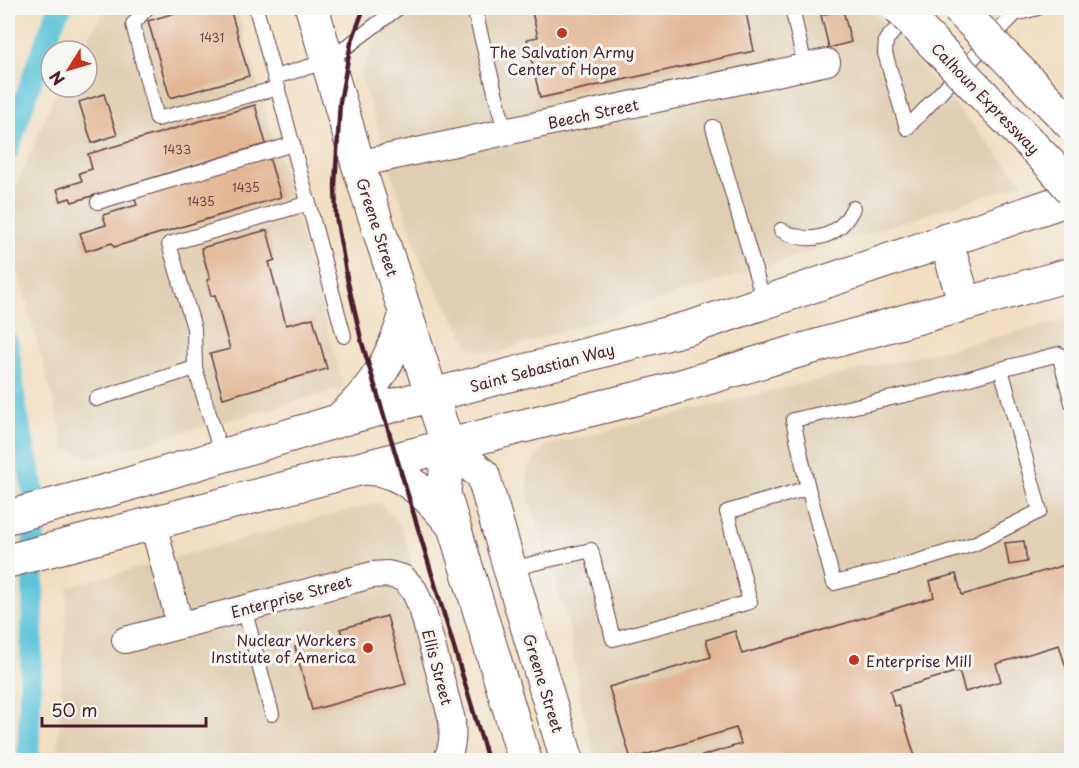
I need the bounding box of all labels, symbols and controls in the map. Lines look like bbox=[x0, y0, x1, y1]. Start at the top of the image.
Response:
marker: The Salvation Army Center of Hope bbox=[555, 26, 569, 40]
house number: 1431 bbox=[200, 28, 224, 46]
street label: Calhoun Expressway bbox=[926, 37, 1046, 159]
north arrow bbox=[39, 39, 99, 99]
place label: The Salvation Army Center of Hope bbox=[490, 40, 634, 80]
text: N bbox=[43, 66, 70, 91]
street label: Beech Street bbox=[545, 92, 641, 134]
house number: 1433 bbox=[163, 140, 191, 158]
street label: Greene Street bbox=[351, 175, 405, 279]
house number: 1435 bbox=[232, 178, 260, 196]
house number: 1435 bbox=[187, 192, 215, 210]
street label: Saint Sebastian Way bbox=[467, 337, 617, 397]
street label: Enterprise Street bbox=[228, 569, 354, 623]
street label: Ellis Street bbox=[417, 627, 459, 707]
place label: Nuclear Workers Institute of America bbox=[211, 628, 357, 668]
street label: Greene Street bbox=[518, 631, 570, 735]
marker: Nuclear Workers Institute of America bbox=[361, 641, 375, 655]
place label: Enterprise Mill bbox=[866, 649, 972, 672]
marker: Enterprise Mill bbox=[847, 653, 861, 667]
scale bar bbox=[42, 690, 206, 728]
text: 50 m bbox=[51, 696, 98, 723]

